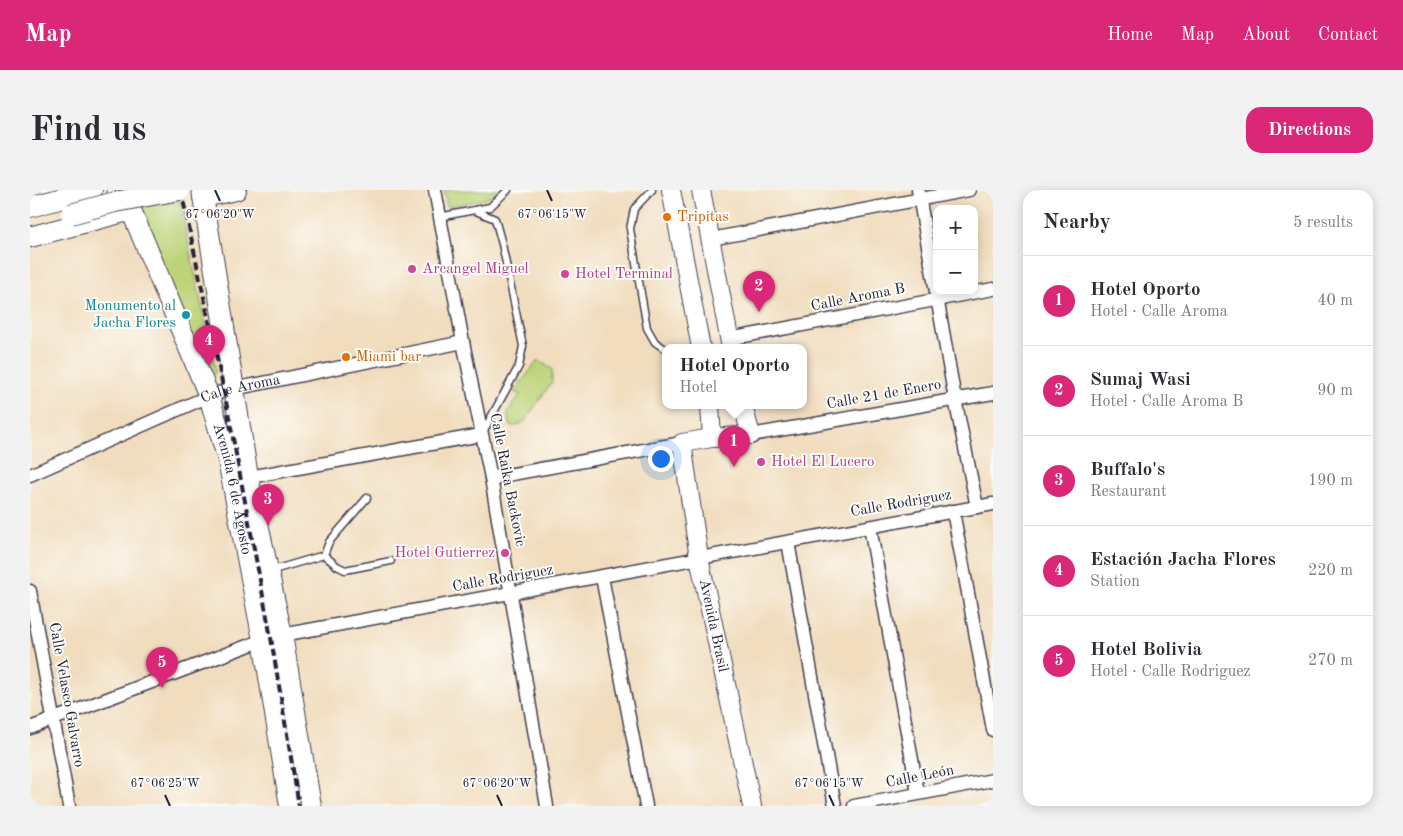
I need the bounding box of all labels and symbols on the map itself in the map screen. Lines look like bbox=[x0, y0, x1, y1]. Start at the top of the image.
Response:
text: 67°06'15"W bbox=[517, 208, 587, 221]
text: 67°06'20"W bbox=[185, 209, 255, 221]
place label: Tripitas bbox=[677, 210, 729, 225]
marker: Tripitas bbox=[661, 211, 673, 223]
place label: Arcangel Miguel bbox=[422, 262, 529, 277]
marker: Arcangel Miguel bbox=[406, 263, 418, 275]
place label: Hotel Terminal bbox=[575, 267, 673, 282]
marker: Hotel Terminal bbox=[559, 268, 571, 280]
pin: 2 bbox=[743, 271, 775, 312]
street label: Calle Aroma B bbox=[810, 282, 906, 314]
place label: Monumento al Jacha Flores bbox=[85, 299, 176, 331]
marker: Monumento al Jacha Flores bbox=[180, 309, 192, 321]
pin: 4 bbox=[193, 325, 225, 366]
place label: Miami bar bbox=[356, 350, 421, 365]
marker: Miami bar bbox=[340, 351, 352, 363]
street label: Calle Aroma bbox=[198, 372, 282, 406]
street label: Calle 21 de Enero bbox=[826, 378, 942, 412]
street label: Calle Raika Backovic bbox=[487, 412, 527, 548]
street label: Avenida 6 de Agosto bbox=[210, 421, 254, 556]
pin: 1 bbox=[718, 426, 750, 467]
your location bbox=[648, 446, 674, 472]
place label: Hotel El Lucero bbox=[771, 455, 874, 470]
marker: Hotel El Lucero bbox=[755, 456, 767, 468]
pin: 3 bbox=[252, 484, 284, 525]
street label: Calle Rodriguez bbox=[849, 488, 953, 520]
place label: Hotel Gutierrez bbox=[395, 546, 495, 561]
marker: Hotel Gutierrez bbox=[499, 547, 511, 559]
street label: Calle Rodriguez bbox=[451, 563, 555, 595]
street label: Avenida Brasil bbox=[696, 578, 731, 674]
street label: Calle Velasco Galvarro bbox=[46, 621, 86, 769]
pin: 5 bbox=[146, 647, 178, 688]
street label: Calle León bbox=[885, 763, 955, 791]
text: 67°06'25"W bbox=[130, 777, 200, 790]
text: 67°06'15"W bbox=[794, 777, 864, 790]
text: 67°06'20"W bbox=[462, 778, 532, 790]

